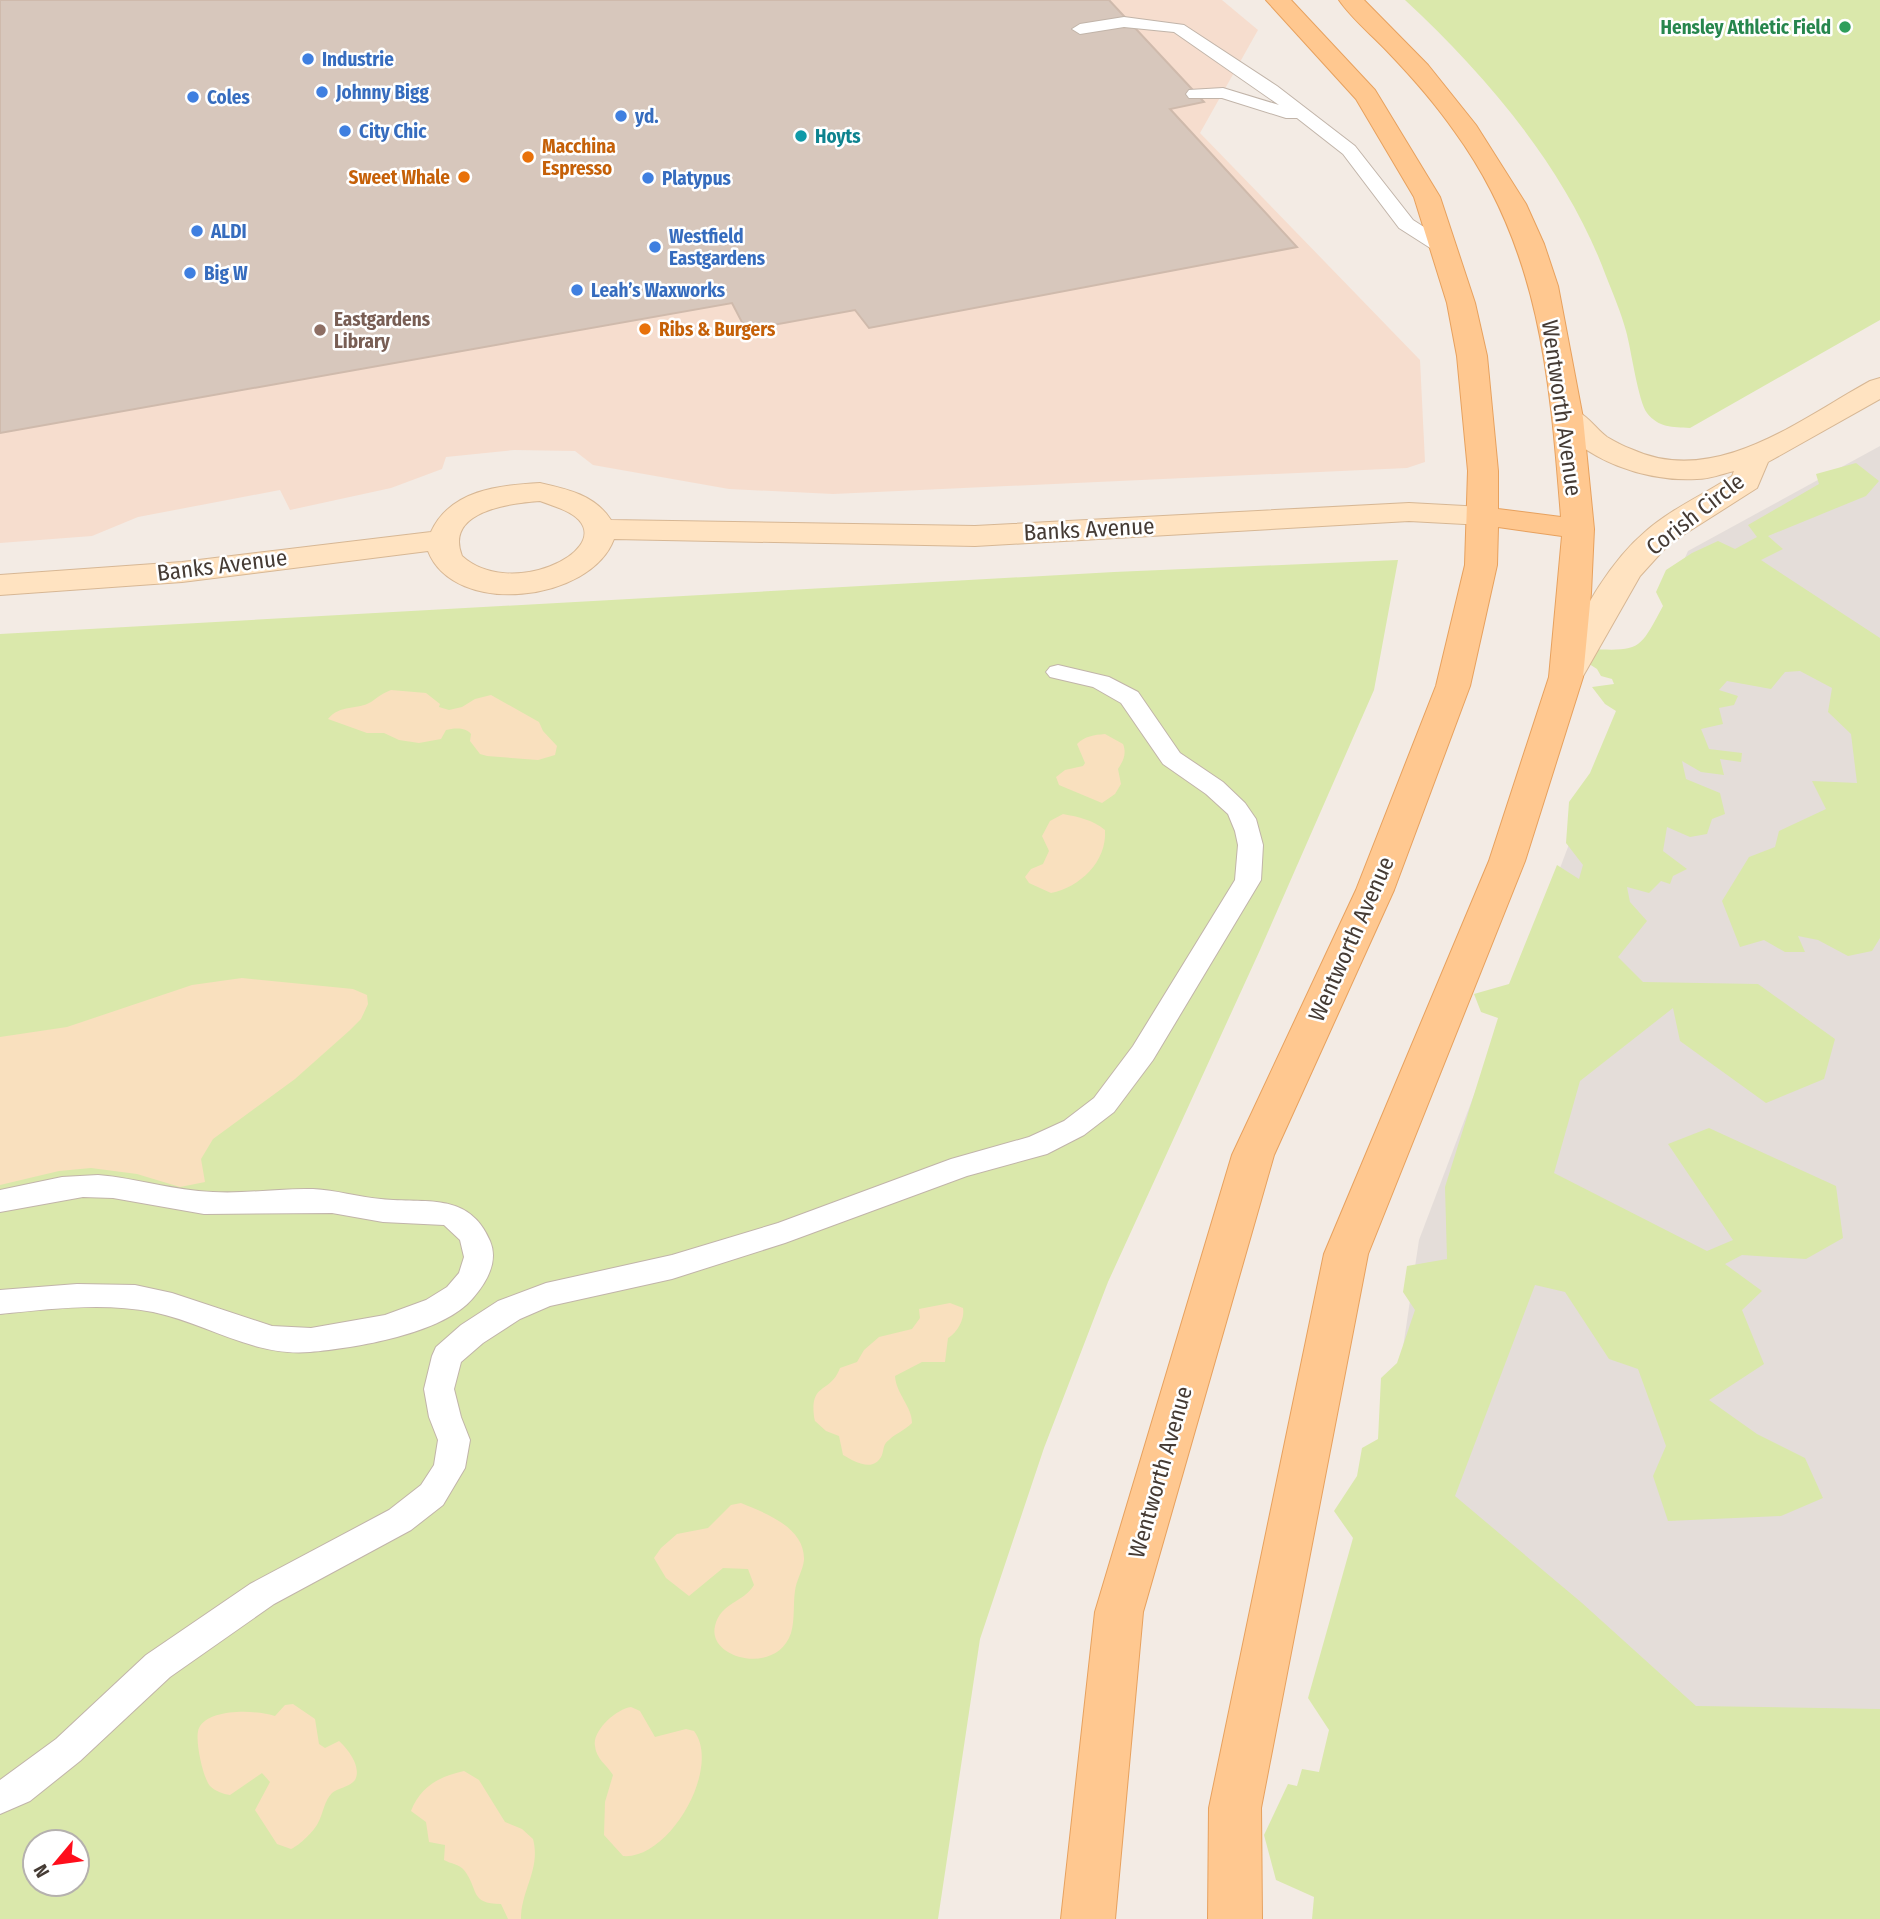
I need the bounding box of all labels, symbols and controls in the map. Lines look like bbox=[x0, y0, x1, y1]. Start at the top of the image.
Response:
place label: Hensley Athletic Field bbox=[1661, 16, 1831, 39]
marker: Hensley Athletic Field bbox=[1837, 19, 1853, 35]
place label: Industrie bbox=[322, 48, 394, 71]
marker: Industrie bbox=[300, 51, 316, 67]
place label: Johnny Bigg bbox=[335, 81, 429, 104]
marker: Johnny Bigg bbox=[314, 84, 330, 100]
place label: Coles bbox=[207, 86, 250, 109]
marker: Coles bbox=[185, 89, 201, 105]
place label: yd. bbox=[634, 105, 659, 128]
marker: yd. bbox=[613, 108, 629, 124]
place label: City Chic bbox=[359, 120, 427, 143]
marker: City Chic bbox=[337, 123, 353, 139]
place label: Hoyts bbox=[815, 125, 861, 148]
marker: Hoyts bbox=[793, 128, 809, 144]
place label: Macchina Espresso bbox=[542, 135, 616, 180]
marker: Macchina Espresso bbox=[520, 149, 536, 165]
place label: Sweet Whale bbox=[349, 166, 450, 189]
place label: Platypus bbox=[662, 167, 732, 190]
marker: Sweet Whale bbox=[456, 169, 472, 185]
marker: Platypus bbox=[640, 170, 656, 186]
place label: ALDI bbox=[210, 220, 247, 243]
marker: ALDI bbox=[189, 223, 205, 239]
place label: Westfield Eastgardens bbox=[669, 225, 766, 270]
marker: Westfield Eastgardens bbox=[647, 239, 663, 255]
place label: Big W bbox=[204, 262, 248, 285]
marker: Big W bbox=[182, 265, 198, 281]
place label: Leah’s Waxworks bbox=[591, 279, 726, 302]
marker: Leah’s Waxworks bbox=[569, 282, 585, 298]
place label: Eastgardens Library bbox=[334, 308, 431, 353]
place label: Ribs & Burgers bbox=[659, 318, 776, 341]
street label: Wentworth Avenue bbox=[1536, 318, 1588, 498]
marker: Ribs & Burgers bbox=[637, 321, 653, 337]
marker: Eastgardens Library bbox=[312, 322, 328, 338]
street label: Corish Circle bbox=[1640, 467, 1750, 561]
street label: Banks Avenue bbox=[1023, 512, 1155, 546]
street label: Banks Avenue bbox=[155, 543, 289, 587]
street label: Wentworth Avenue bbox=[1302, 852, 1400, 1026]
street label: Wentworth Avenue bbox=[1122, 1383, 1198, 1561]
north arrow bbox=[21, 1828, 91, 1898]
text: N bbox=[29, 1860, 54, 1882]

